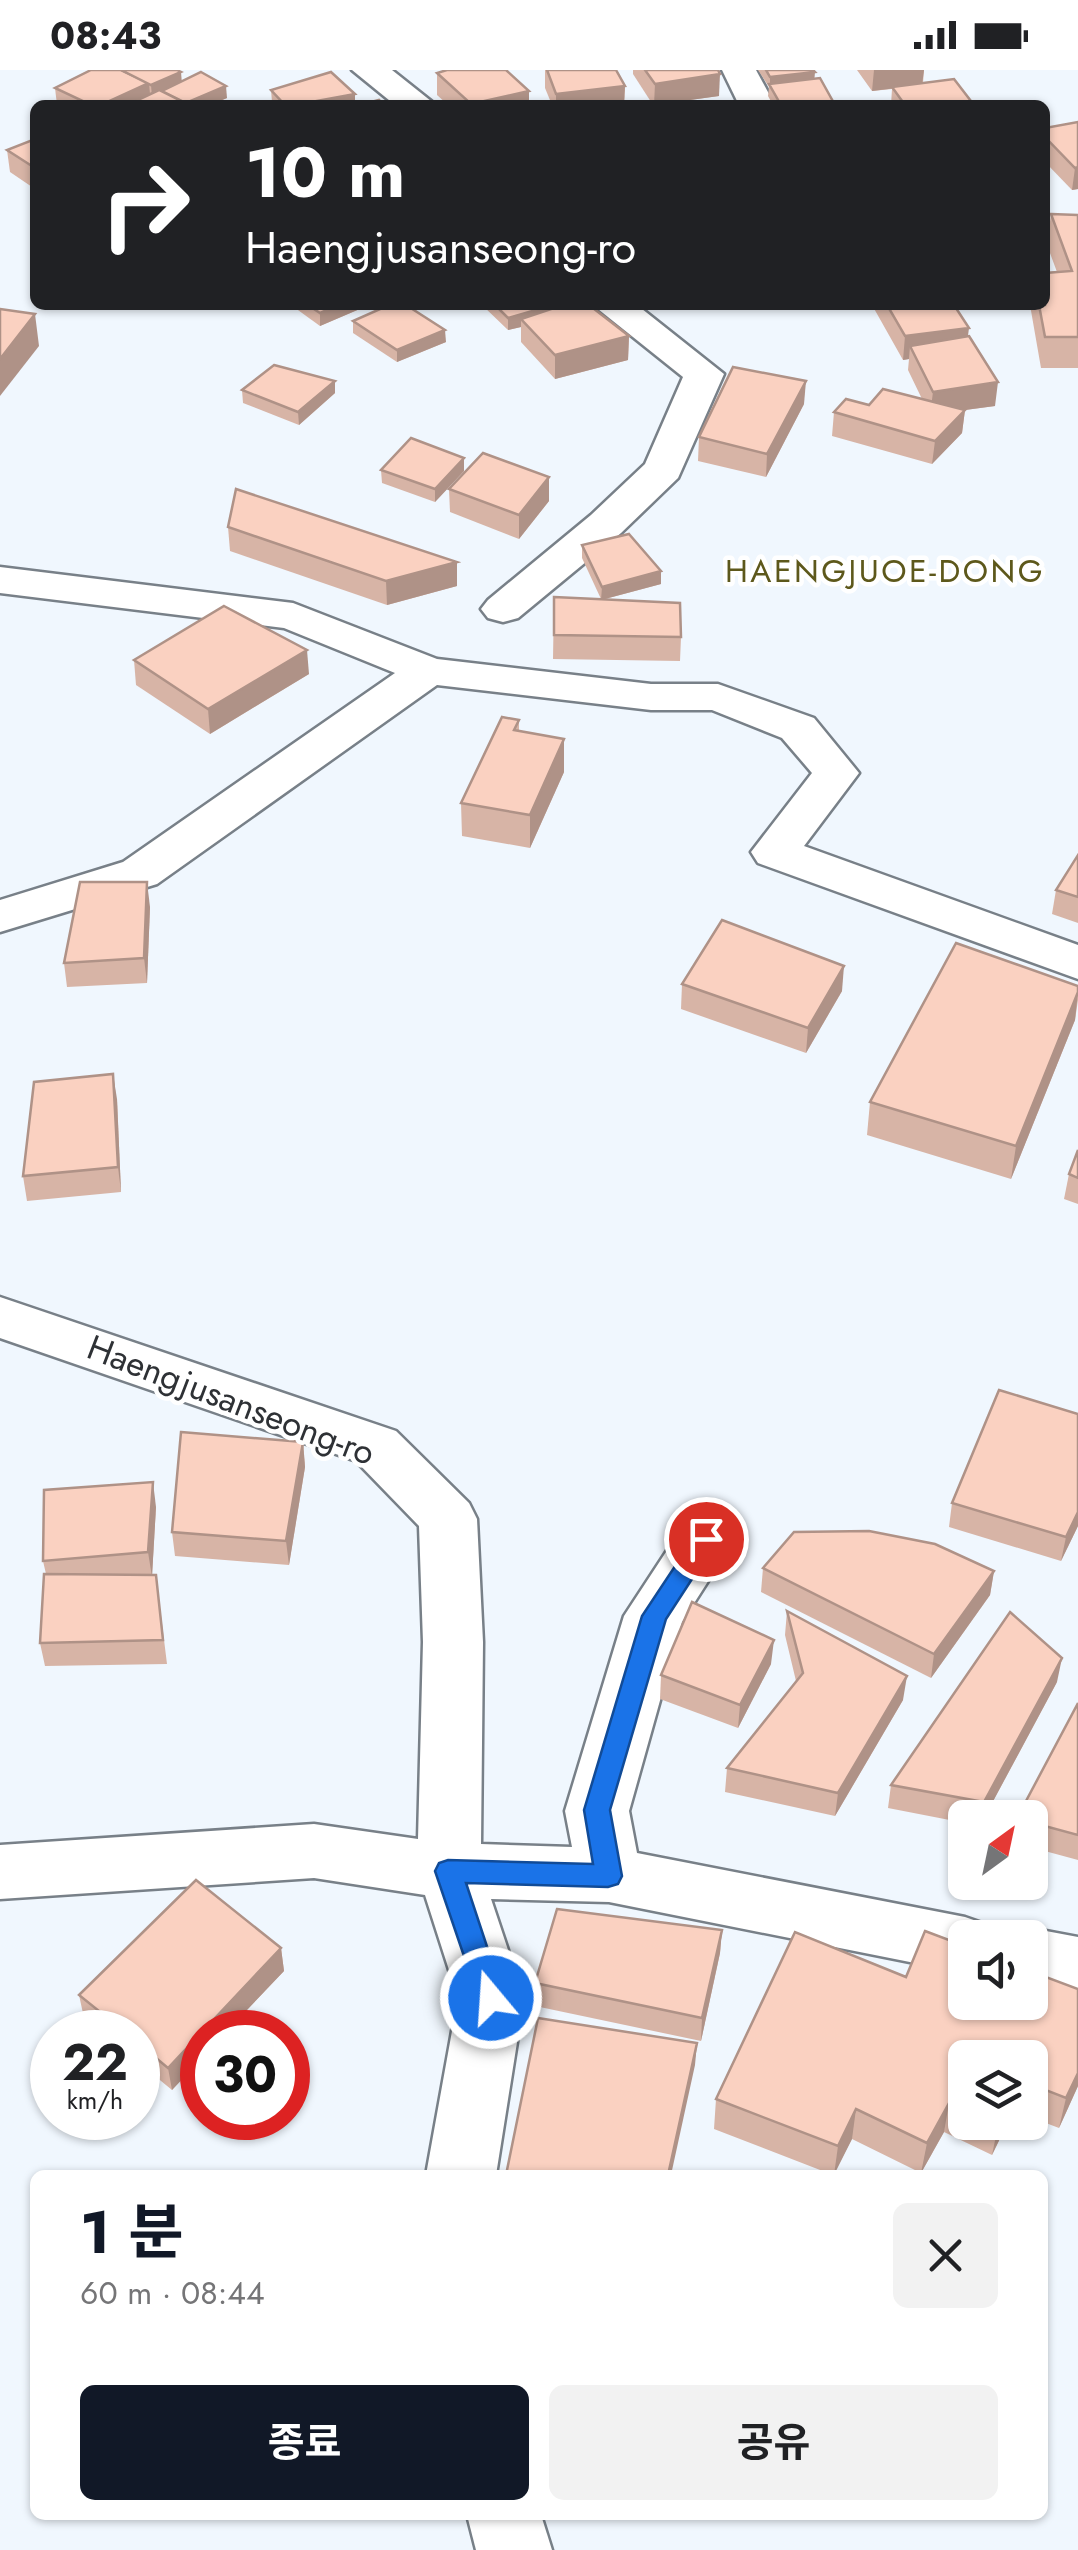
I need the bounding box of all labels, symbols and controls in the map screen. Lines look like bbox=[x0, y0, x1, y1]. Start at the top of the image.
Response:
text: 08:43 bbox=[50, 8, 161, 63]
text: 10 m bbox=[245, 122, 405, 223]
icon: right bbox=[80, 140, 210, 270]
text: Haengjusanseong-ro bbox=[245, 215, 636, 280]
district label: HAENGJUOE-DONG bbox=[725, 548, 1045, 594]
street label: Haengjusanseong-ro bbox=[80, 1322, 382, 1478]
pin bbox=[664, 1497, 749, 1582]
icon: arrive bbox=[679, 1512, 734, 1567]
north arrow bbox=[948, 1800, 1048, 1900]
map controls bbox=[948, 1800, 1048, 2140]
button: sound bbox=[948, 1920, 1048, 2020]
position arrow bbox=[439, 1946, 543, 2050]
speed limit sign: 30 bbox=[180, 2010, 310, 2140]
text: 22 bbox=[62, 2026, 128, 2099]
button: layers bbox=[948, 2040, 1048, 2140]
text: km/h bbox=[67, 2082, 123, 2118]
text: 1 분 bbox=[80, 2189, 184, 2276]
button: close bbox=[893, 2203, 998, 2308]
text: 60 m · 08:44 bbox=[80, 2270, 265, 2316]
button: 종료 bbox=[80, 2385, 529, 2500]
button: 공유 bbox=[549, 2385, 998, 2500]

